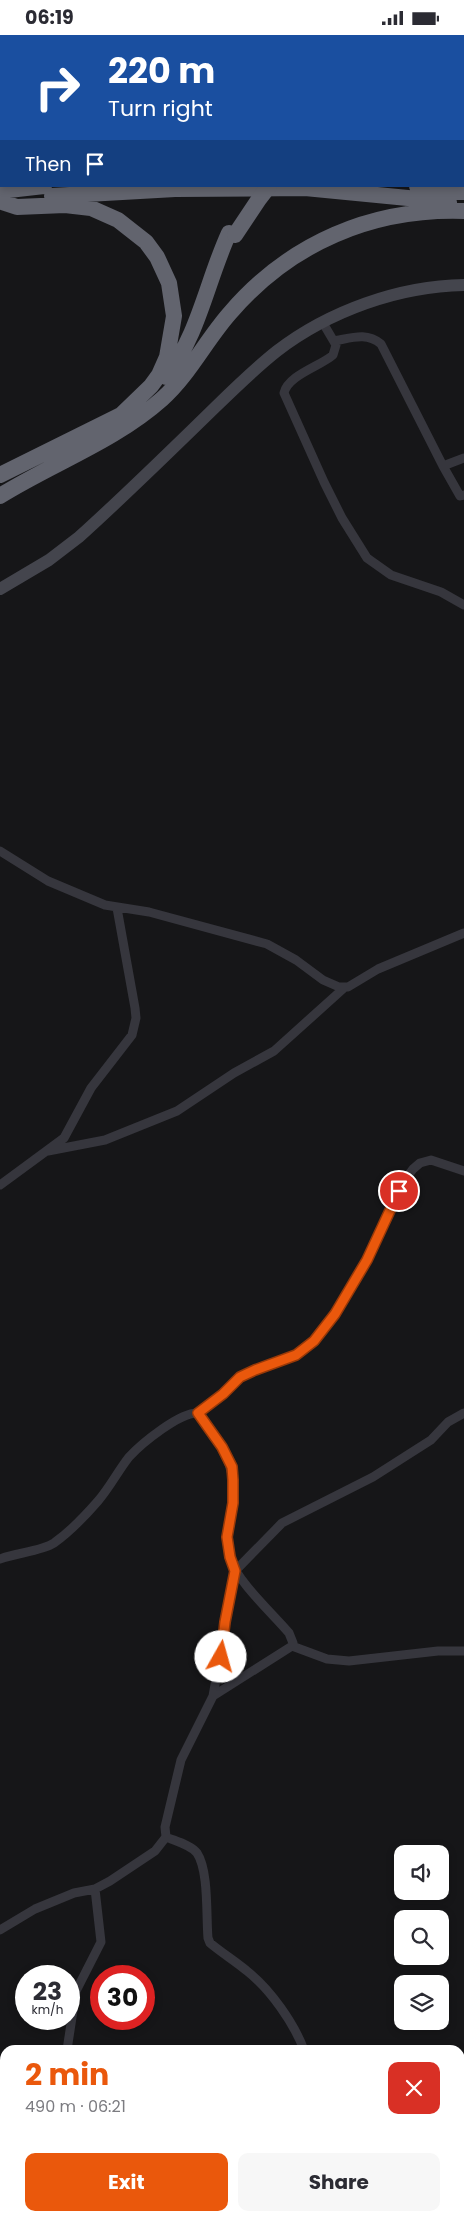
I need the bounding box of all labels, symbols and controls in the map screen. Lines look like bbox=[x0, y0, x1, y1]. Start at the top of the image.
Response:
text: 06:19 bbox=[25, 4, 74, 31]
text: 220 m bbox=[108, 46, 215, 95]
icon: right bbox=[25, 55, 90, 120]
text: Turn right bbox=[108, 93, 213, 124]
icon: arrive bbox=[81, 150, 109, 178]
text: Then bbox=[25, 151, 71, 178]
pin bbox=[378, 1170, 420, 1212]
icon: arrive bbox=[385, 1177, 413, 1205]
position arrow bbox=[194, 1630, 246, 1682]
map controls bbox=[394, 1845, 449, 2030]
button: sound bbox=[394, 1845, 449, 1900]
button: search bbox=[394, 1910, 449, 1965]
speed limit sign: 30 bbox=[90, 1965, 155, 2030]
text: 23 bbox=[33, 1974, 62, 2009]
button: layers bbox=[394, 1975, 449, 2030]
text: km/h bbox=[32, 2001, 63, 2018]
text: 2 min bbox=[25, 2053, 109, 2096]
button: close bbox=[388, 2062, 440, 2114]
text: 490 m · 06:21 bbox=[25, 2095, 126, 2118]
button: Exit bbox=[25, 2153, 228, 2211]
button: Share bbox=[238, 2153, 440, 2211]

